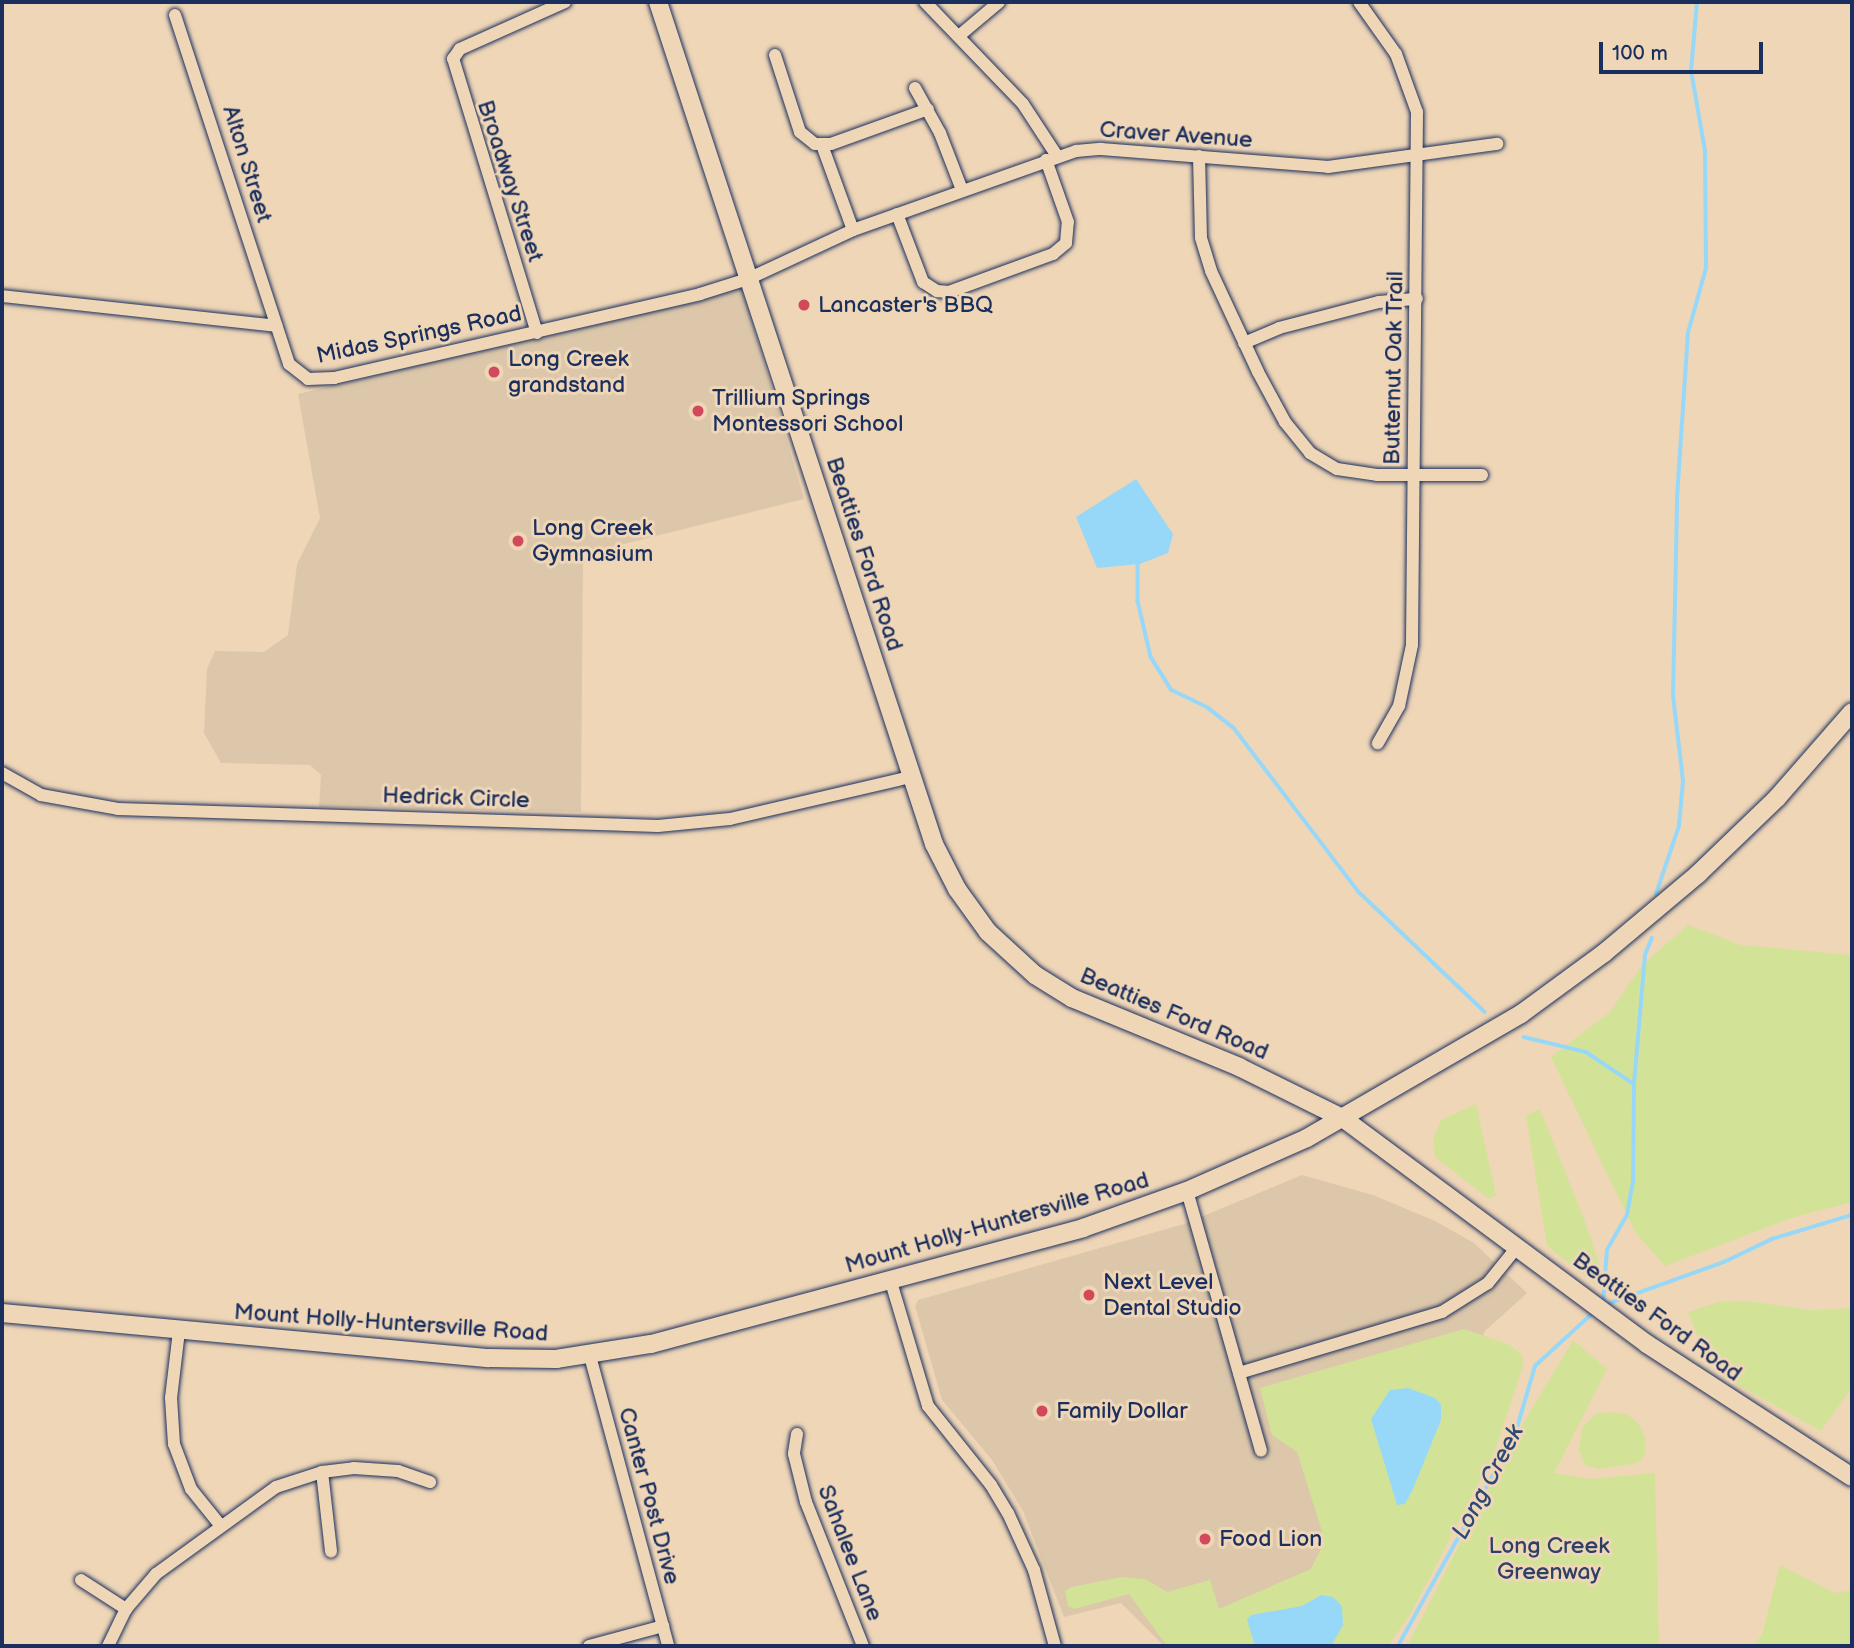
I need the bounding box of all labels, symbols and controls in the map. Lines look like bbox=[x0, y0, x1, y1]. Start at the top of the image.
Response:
scale bar bbox=[1602, 28, 1766, 72]
text: 100 m bbox=[1612, 41, 1668, 66]
street label: Broadway Street bbox=[471, 96, 549, 266]
street label: Alton Street bbox=[216, 102, 278, 226]
street label: Craver Avenue bbox=[1099, 116, 1253, 154]
street label: Butternut Oak Trail bbox=[1379, 270, 1409, 466]
place label: Lancaster's BBQ bbox=[818, 291, 993, 319]
marker: Lancaster's BBQ bbox=[796, 297, 812, 313]
street label: Midas Springs Road bbox=[314, 300, 524, 370]
place label: Long Creek grandstand bbox=[508, 345, 629, 399]
marker: Long Creek grandstand bbox=[486, 364, 502, 380]
place label: Trillium Springs Montessori School bbox=[712, 384, 904, 438]
marker: Trillium Springs Montessori School bbox=[690, 403, 706, 419]
street label: Beatties Ford Road bbox=[820, 454, 908, 654]
place label: Long Creek Gymnasium bbox=[532, 514, 653, 568]
marker: Long Creek Gymnasium bbox=[510, 533, 526, 549]
street label: Hedrick Circle bbox=[382, 782, 530, 814]
street label: Beatties Ford Road bbox=[1076, 962, 1272, 1066]
street label: Mount Holly-Huntersville Road bbox=[842, 1166, 1152, 1280]
street label: Beatties Ford Road bbox=[1567, 1246, 1747, 1388]
place label: Next Level Dental Studio bbox=[1103, 1268, 1242, 1322]
marker: Next Level Dental Studio bbox=[1081, 1287, 1097, 1303]
street label: Mount Holly-Huntersville Road bbox=[233, 1298, 549, 1348]
place label: Family Dollar bbox=[1056, 1397, 1189, 1425]
marker: Family Dollar bbox=[1034, 1403, 1050, 1419]
street label: Canter Post Drive bbox=[612, 1404, 686, 1588]
water label: Long Creek bbox=[1446, 1420, 1530, 1544]
street label: Sahalee Lane bbox=[811, 1481, 889, 1625]
place label: Food Lion bbox=[1219, 1525, 1322, 1553]
marker: Food Lion bbox=[1197, 1531, 1213, 1547]
park label: Long Creek Greenway bbox=[1489, 1532, 1609, 1586]

